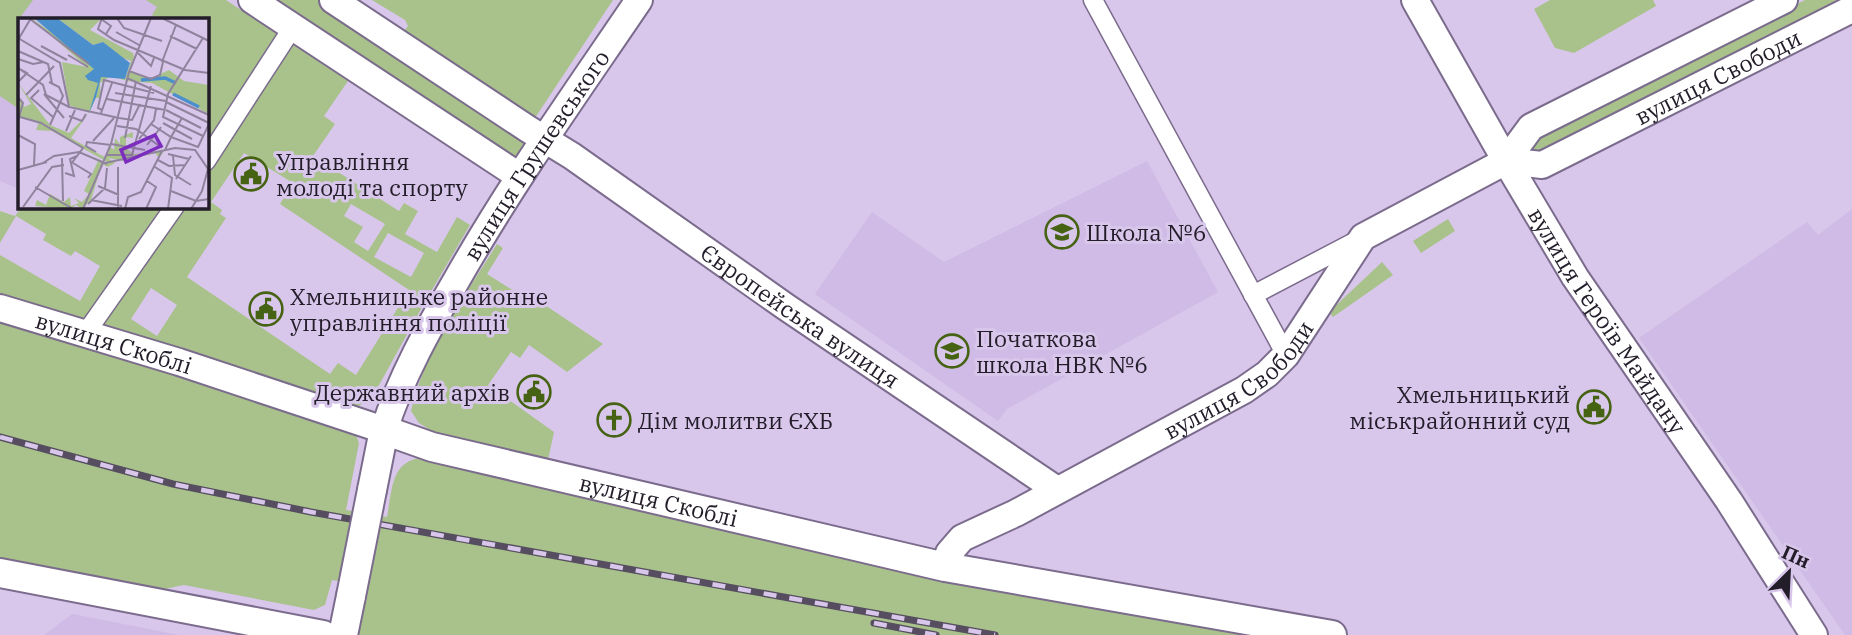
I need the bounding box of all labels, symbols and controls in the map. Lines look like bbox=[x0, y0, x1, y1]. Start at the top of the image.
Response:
inset map bbox=[18, 18, 208, 208]
street label: вулиця Свободи bbox=[1629, 22, 1806, 131]
street label: вулиця Грушевського bbox=[456, 44, 616, 266]
place label: Управління молоді та спорту bbox=[276, 146, 469, 202]
public building icon: Управління молоді та спорту bbox=[232, 155, 270, 193]
street label: вулиця Героїв Майдану bbox=[1522, 202, 1694, 440]
school or university icon: Школа №6 bbox=[1043, 213, 1081, 251]
place label: Школа №6 bbox=[1086, 217, 1207, 247]
street label: Європейська вулиця bbox=[695, 237, 906, 395]
place label: Хмельницьке районне управління поліції bbox=[290, 281, 548, 337]
public building icon: Хмельницьке районне управління поліції bbox=[247, 290, 285, 328]
street label: вулиця Скоблі bbox=[32, 305, 196, 380]
street label: вулиця Свободи bbox=[1158, 315, 1320, 446]
place label: Початкова школа НВК №6 bbox=[976, 323, 1148, 379]
school or university icon: Початкова школа НВК №6 bbox=[933, 332, 971, 370]
public building icon: Державний архів bbox=[515, 373, 553, 411]
place label: Державний архів bbox=[314, 377, 510, 407]
place label: Хмельницький міськрайонний суд bbox=[1349, 379, 1570, 435]
public building icon: Хмельницький міськрайонний суд bbox=[1575, 388, 1613, 426]
church icon: Дім молитви ЄХБ bbox=[595, 401, 633, 439]
place label: Дім молитви ЄХБ bbox=[638, 405, 833, 435]
street label: вулиця Скоблі bbox=[576, 467, 741, 533]
north arrow bbox=[1754, 537, 1824, 607]
text: Пн bbox=[1778, 540, 1814, 573]

